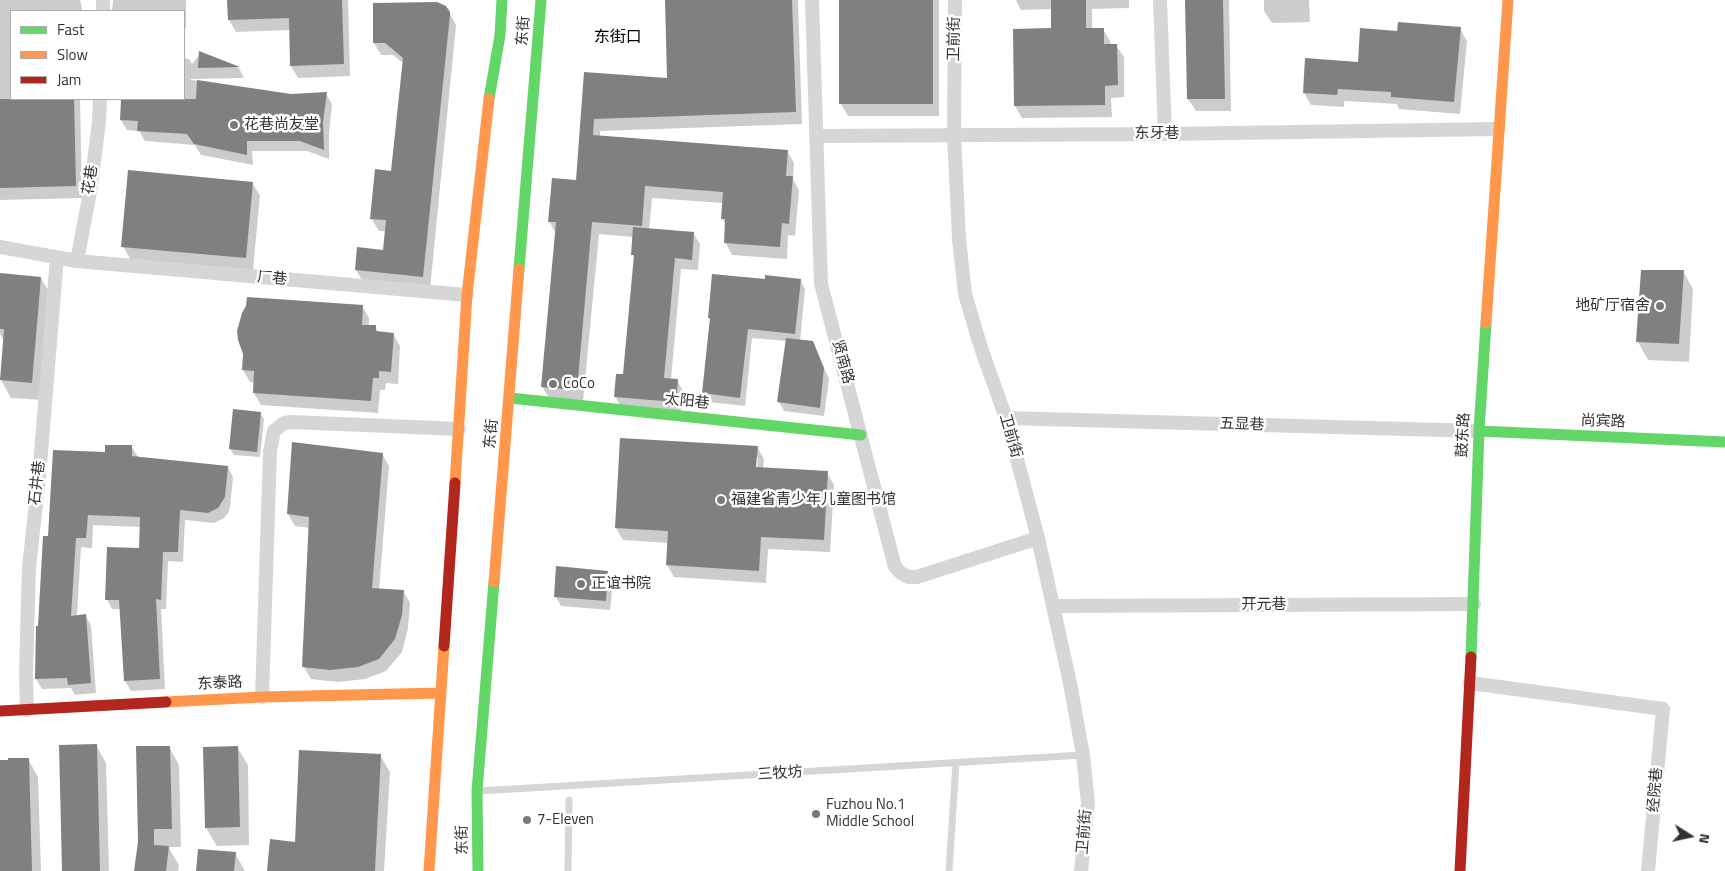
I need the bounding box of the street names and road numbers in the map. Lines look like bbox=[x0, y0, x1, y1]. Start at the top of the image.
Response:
street label: 东街 bbox=[514, 15, 534, 47]
street label: 卫前街 bbox=[946, 16, 964, 62]
street label: 东牙巷 bbox=[1135, 125, 1179, 143]
street label: 花巷 bbox=[80, 164, 102, 196]
street label: 厂巷 bbox=[256, 269, 288, 289]
street label: 贤南路 bbox=[827, 338, 857, 386]
street label: 太阳巷 bbox=[664, 391, 710, 413]
street label: 卫前街 bbox=[995, 412, 1025, 460]
street label: 鼓东路 bbox=[1454, 412, 1474, 458]
street label: 尚宾路 bbox=[1580, 412, 1626, 432]
street label: 五显巷 bbox=[1219, 415, 1265, 435]
street label: 东街 bbox=[482, 418, 502, 450]
street label: 石井巷 bbox=[27, 460, 49, 506]
street label: 开元巷 bbox=[1242, 596, 1286, 614]
street label: 东泰路 bbox=[197, 674, 243, 694]
street label: 三牧坊 bbox=[757, 763, 803, 785]
street label: 经院巷 bbox=[1645, 767, 1667, 813]
street label: 卫前街 bbox=[1074, 809, 1096, 855]
street label: 东街 bbox=[454, 825, 472, 855]

